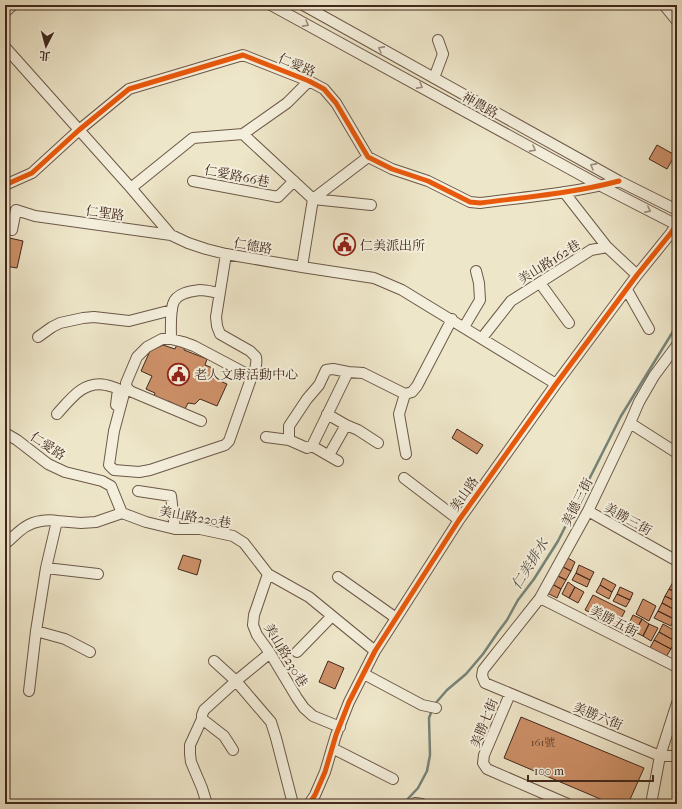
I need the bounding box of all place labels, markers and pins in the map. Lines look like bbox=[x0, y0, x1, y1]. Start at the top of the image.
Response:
public building icon: 仁美派出所 bbox=[332, 232, 358, 258]
place label: 仁美派出所 bbox=[360, 238, 425, 253]
public building icon: 老人文康活動中心 bbox=[166, 361, 192, 387]
place label: 老人文康活動中心 bbox=[194, 367, 298, 382]

